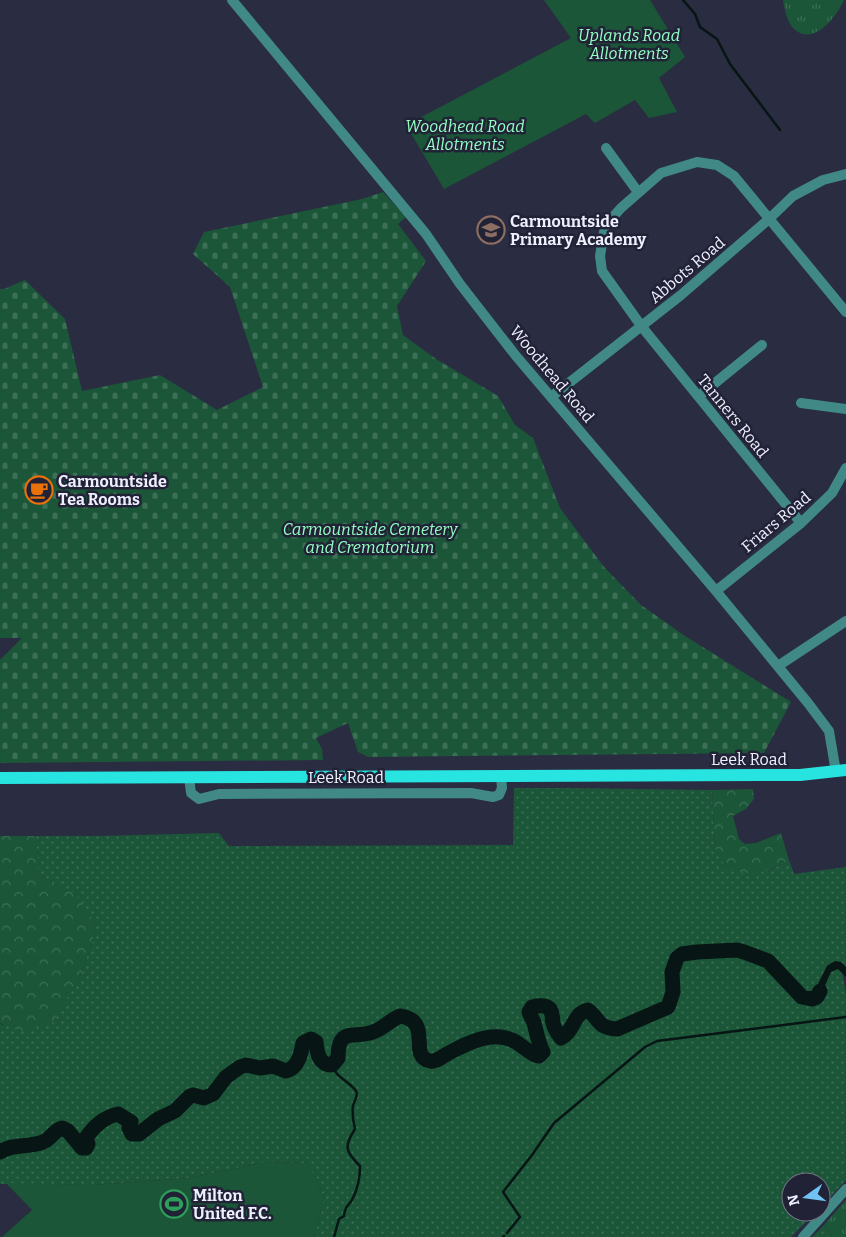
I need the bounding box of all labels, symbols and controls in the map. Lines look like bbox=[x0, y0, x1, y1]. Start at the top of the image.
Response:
park label: Uplands Road Allotments bbox=[578, 26, 680, 63]
park label: Woodhead Road Allotments bbox=[405, 117, 525, 154]
place label: Carmountside Primary Academy bbox=[510, 212, 646, 249]
school or university icon: Carmountside Primary Academy bbox=[476, 215, 506, 245]
street label: Abbots Road bbox=[645, 233, 729, 307]
street label: Woodhead Road bbox=[506, 322, 598, 427]
street label: Tanners Road bbox=[694, 371, 773, 462]
place label: Carmountside Tea Rooms bbox=[58, 472, 167, 509]
cafe icon: Carmountside Tea Rooms bbox=[24, 475, 54, 505]
street label: Friars Road bbox=[738, 487, 815, 556]
park label: Carmountside Cemetery and Crematorium bbox=[283, 520, 458, 557]
street label: Leek Road bbox=[711, 750, 788, 769]
street label: Leek Road bbox=[308, 768, 385, 787]
north arrow bbox=[781, 1172, 831, 1222]
place label: Milton United F.C. bbox=[193, 1186, 272, 1223]
sports icon: Milton United F.C. bbox=[159, 1189, 189, 1219]
text: N bbox=[784, 1193, 803, 1207]

